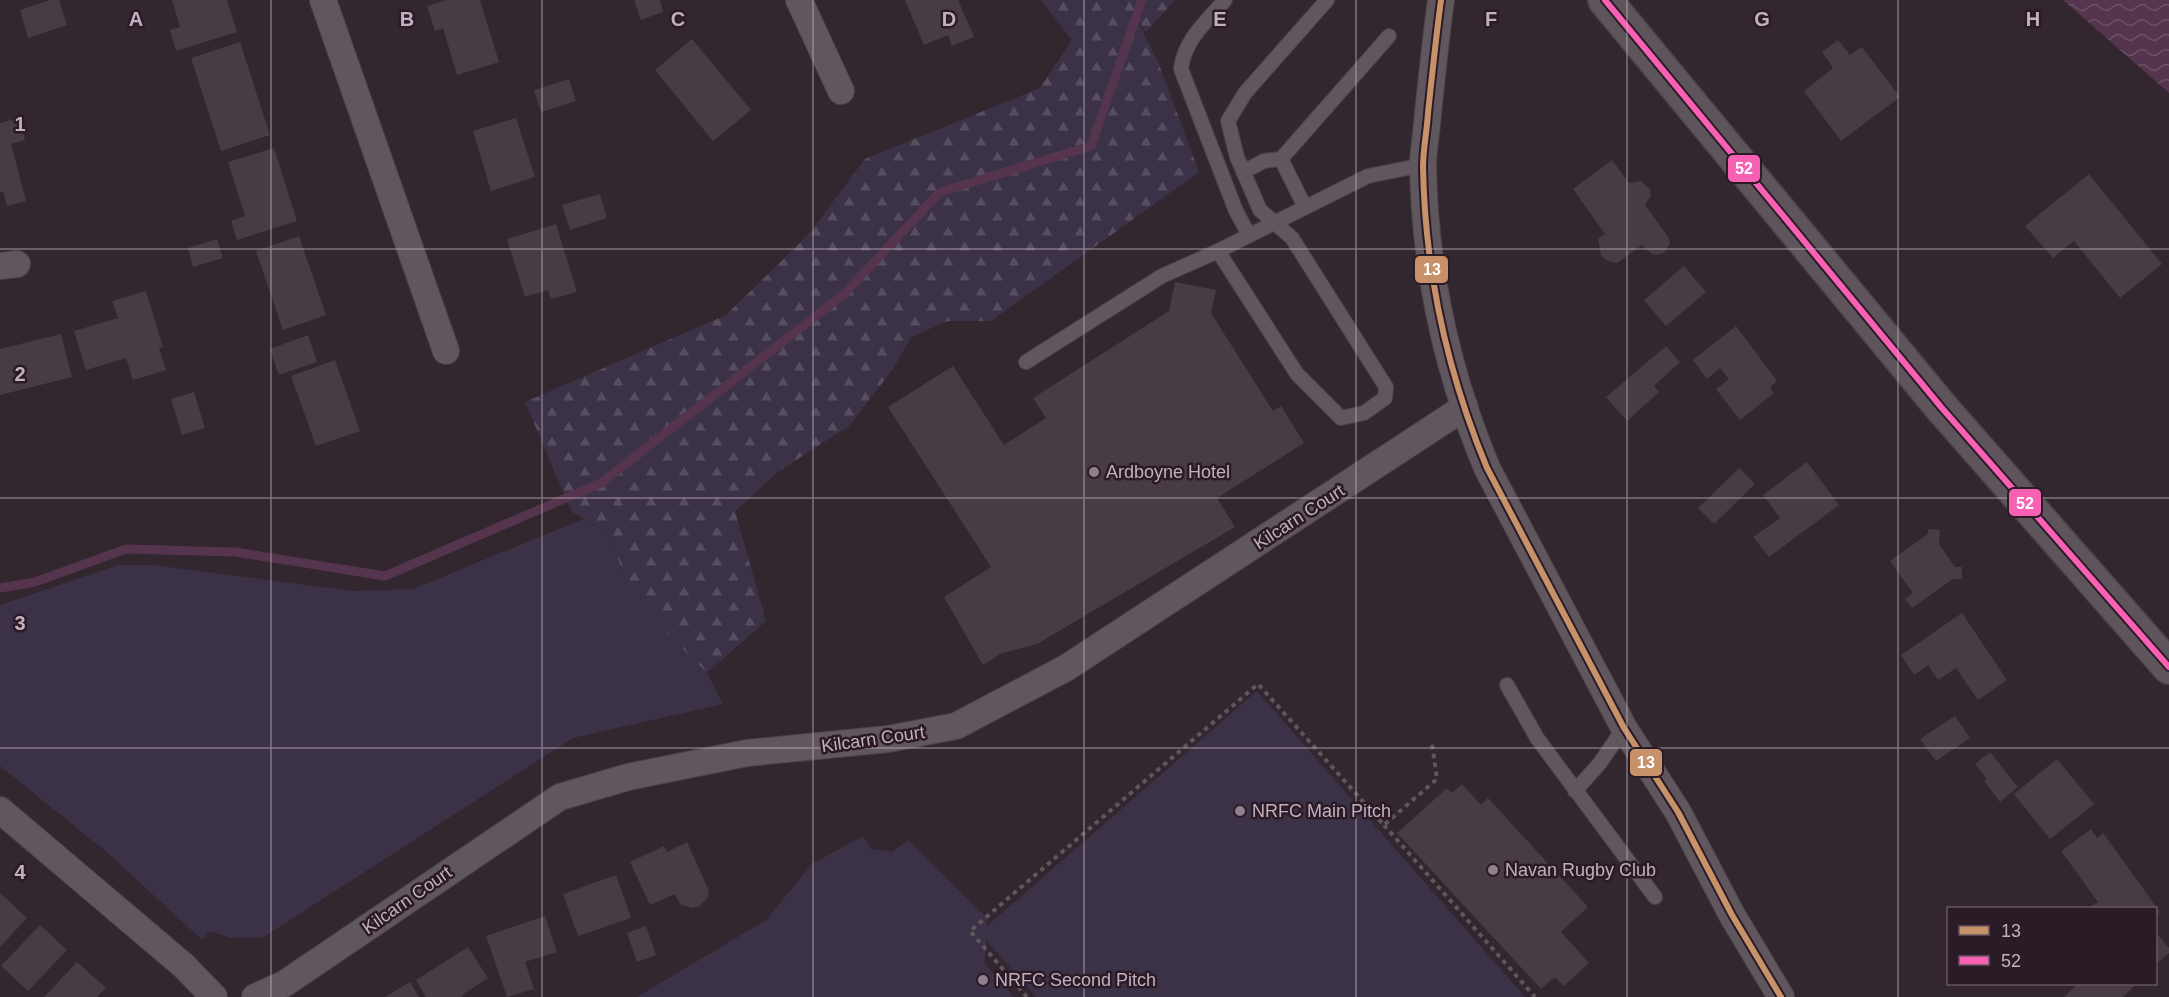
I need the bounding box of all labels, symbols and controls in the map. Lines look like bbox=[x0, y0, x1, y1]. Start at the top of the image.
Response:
text: A bbox=[129, 8, 143, 30]
text: B bbox=[400, 8, 414, 30]
text: C bbox=[671, 8, 685, 30]
text: D bbox=[942, 8, 956, 30]
text: E bbox=[1213, 8, 1227, 30]
text: F bbox=[1485, 8, 1497, 30]
text: G bbox=[1754, 8, 1770, 30]
text: H bbox=[2026, 8, 2040, 30]
text: 1 bbox=[14, 113, 26, 135]
line badge: 52 bbox=[1727, 154, 1761, 183]
text: 52 bbox=[1735, 160, 1753, 177]
line badge: 13 bbox=[1414, 255, 1449, 284]
text: 13 bbox=[1423, 261, 1441, 278]
text: 2 bbox=[14, 363, 26, 385]
place label: Ardboyne Hotel bbox=[1106, 462, 1230, 482]
marker: Ardboyne Hotel bbox=[1087, 465, 1101, 479]
street label: Kilcarn Court bbox=[1250, 480, 1348, 554]
line badge: 52 bbox=[2008, 488, 2042, 517]
text: 52 bbox=[2016, 495, 2034, 512]
text: 3 bbox=[14, 612, 26, 634]
street label: Kilcarn Court bbox=[820, 722, 926, 756]
line badge: 13 bbox=[1629, 748, 1663, 777]
text: 13 bbox=[1637, 754, 1655, 771]
place label: NRFC Main Pitch bbox=[1252, 801, 1391, 821]
marker: NRFC Main Pitch bbox=[1233, 804, 1247, 818]
place label: Navan Rugby Club bbox=[1505, 860, 1656, 880]
text: 4 bbox=[14, 861, 26, 883]
street label: Kilcarn Court bbox=[359, 862, 455, 938]
marker: Navan Rugby Club bbox=[1486, 863, 1500, 877]
legend bbox=[1947, 907, 2157, 985]
text: 13 bbox=[2001, 921, 2021, 941]
text: 52 bbox=[2001, 951, 2021, 971]
place label: NRFC Second Pitch bbox=[995, 970, 1156, 990]
marker: NRFC Second Pitch bbox=[976, 973, 990, 987]

